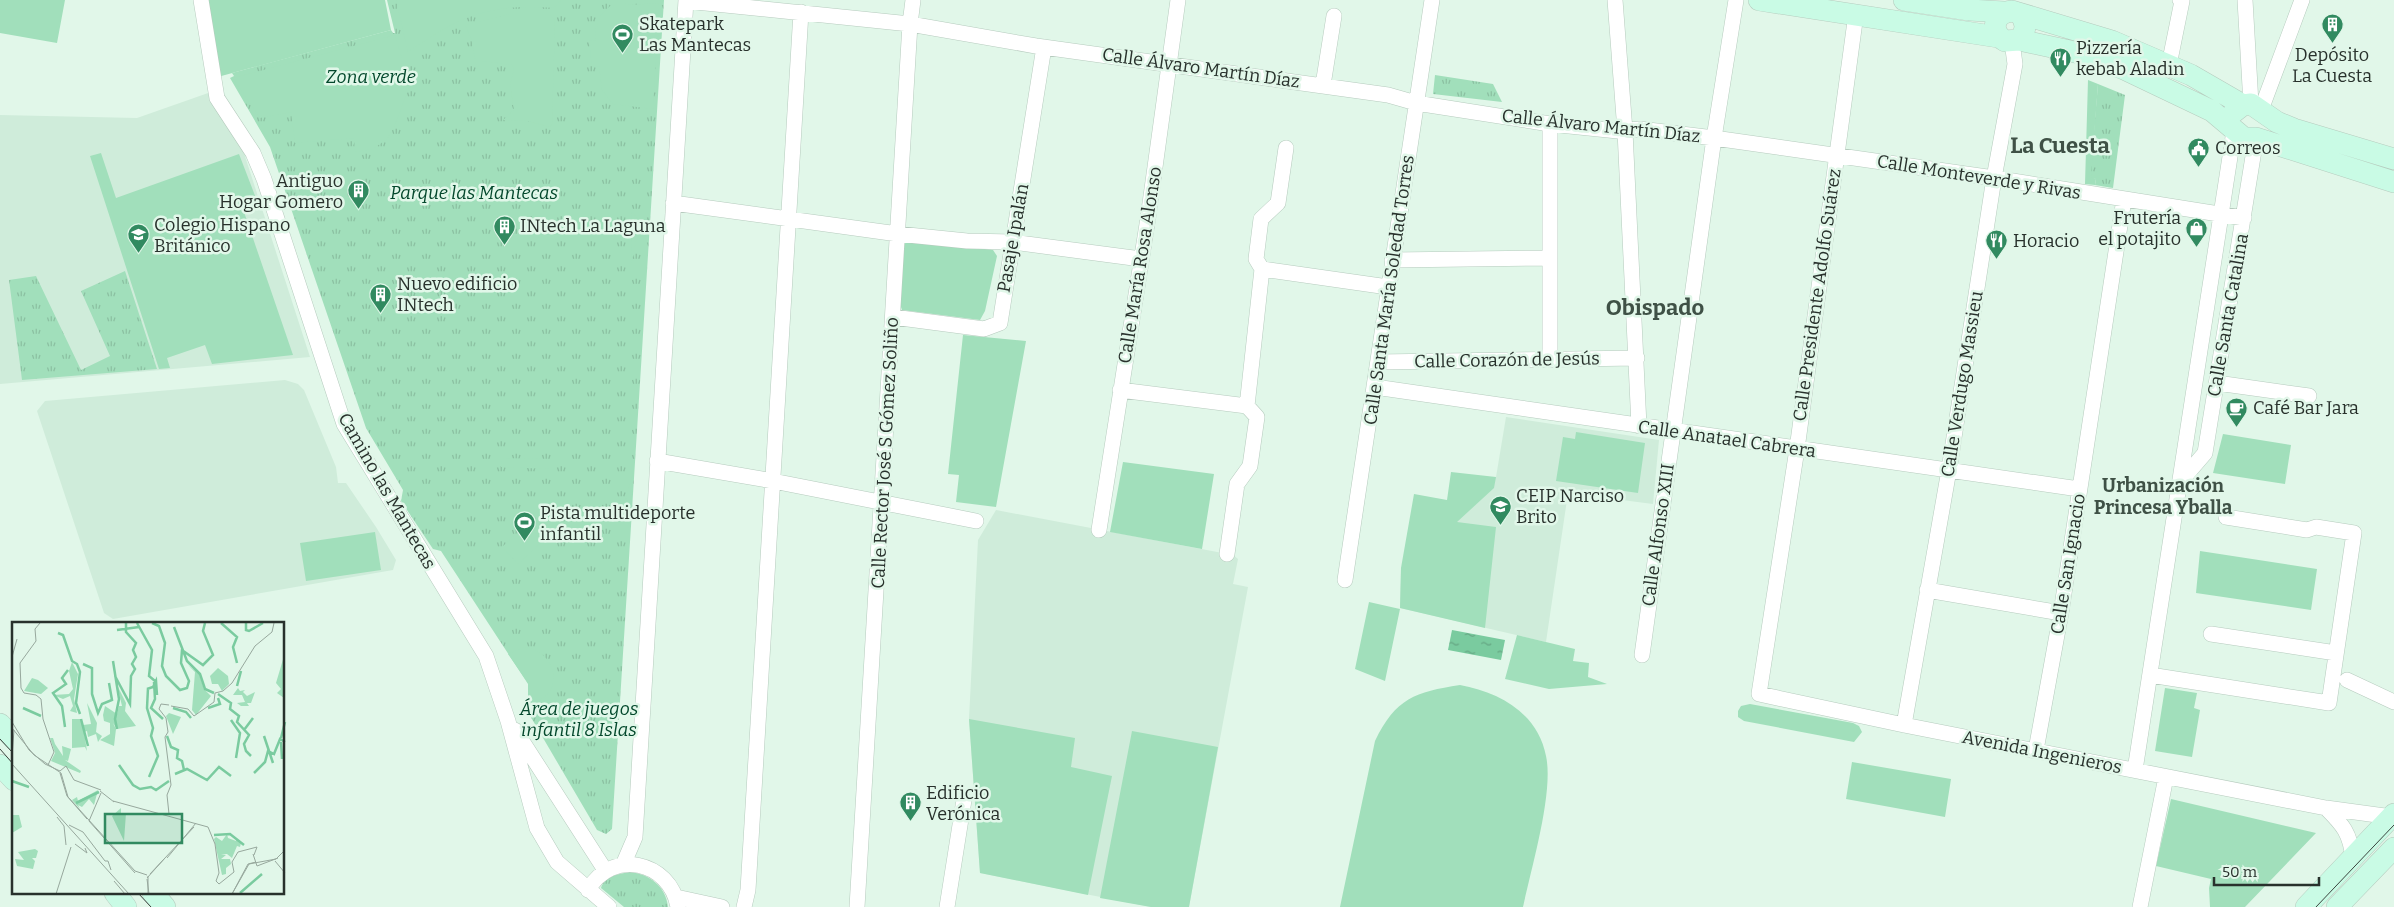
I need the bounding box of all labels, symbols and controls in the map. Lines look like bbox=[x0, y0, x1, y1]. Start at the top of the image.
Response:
place label: Skatepark Las Mantecas bbox=[639, 13, 751, 56]
building icon: Depósito La Cuesta bbox=[2320, 13, 2344, 44]
sports icon: Skatepark Las Mantecas bbox=[611, 22, 635, 53]
place label: Pizzería kebab Aladin bbox=[2076, 37, 2185, 80]
street label: Calle Álvaro Martín Díaz bbox=[1101, 43, 1301, 93]
place label: Depósito La Cuesta bbox=[2292, 44, 2372, 87]
restaurant icon: Pizzería kebab Aladin bbox=[2048, 46, 2072, 77]
park label: Zona verde bbox=[326, 66, 416, 88]
street label: Calle Álvaro Martín Díaz bbox=[1501, 105, 1701, 147]
district label: La Cuesta bbox=[2010, 132, 2110, 159]
public building icon: Correos bbox=[2187, 136, 2211, 167]
place label: Correos bbox=[2215, 137, 2281, 159]
street label: Calle Monteverde y Rivas bbox=[1875, 150, 2083, 204]
street label: Calle Santa María Soledad Torres bbox=[1359, 154, 1419, 426]
street label: Calle María Rosa Alonso bbox=[1114, 165, 1166, 365]
street label: Calle Presidente Adolfo Suárez bbox=[1788, 167, 1846, 423]
place label: Antiguo Hogar Gomero bbox=[219, 170, 343, 213]
building icon: Antiguo Hogar Gomero bbox=[347, 179, 371, 210]
street label: Pasaje Ipalán bbox=[993, 181, 1033, 294]
park label: Parque las Mantecas bbox=[390, 182, 558, 204]
place label: Frutería el potajito bbox=[2098, 207, 2181, 250]
place label: Colegio Hispano Británico bbox=[154, 214, 290, 257]
building icon: INtech La Laguna bbox=[492, 214, 516, 245]
place label: INtech La Laguna bbox=[520, 215, 666, 237]
shop icon: Frutería el potajito bbox=[2185, 216, 2209, 247]
school or university icon: Colegio Hispano Británico bbox=[126, 223, 150, 254]
restaurant icon: Horacio bbox=[1985, 229, 2009, 260]
place label: Horacio bbox=[2013, 230, 2079, 252]
street label: Calle Santa Catalina bbox=[2203, 232, 2253, 398]
place label: Nuevo edificio INtech bbox=[397, 273, 517, 316]
building icon: Nuevo edificio INtech bbox=[369, 282, 393, 313]
street label: Calle Verdugo Massieu bbox=[1936, 289, 1988, 479]
district label: Obispado bbox=[1606, 294, 1705, 321]
street label: Calle Rector José S Gómez Soliño bbox=[867, 317, 903, 589]
street label: Calle Corazón de Jesús bbox=[1414, 347, 1600, 373]
cafe icon: Café Bar Jara bbox=[2225, 396, 2249, 427]
place label: Café Bar Jara bbox=[2253, 397, 2359, 419]
street label: Camino las Mantecas bbox=[333, 409, 441, 573]
street label: Calle Anatael Cabrera bbox=[1637, 416, 1818, 462]
street label: Calle Alfonso XIII bbox=[1637, 462, 1679, 608]
district label: Urbanización Princesa Yballa bbox=[2094, 474, 2233, 519]
place label: CEIP Narciso Brito bbox=[1516, 485, 1624, 528]
street label: Calle San Ignacio bbox=[2046, 492, 2090, 636]
school or university icon: CEIP Narciso Brito bbox=[1488, 494, 1512, 525]
place label: Pista multideporte infantil bbox=[540, 502, 695, 545]
sports icon: Pista multideporte infantil bbox=[512, 511, 536, 542]
inset map bbox=[12, 622, 285, 894]
park label: Área de juegos infantil 8 Islas bbox=[519, 698, 639, 741]
street label: Avenida Ingenieros bbox=[1960, 726, 2124, 778]
place label: Edificio Verónica bbox=[926, 782, 1001, 825]
building icon: Edificio Verónica bbox=[898, 791, 922, 822]
scale bar bbox=[2214, 854, 2319, 886]
text: 50 m bbox=[2222, 863, 2258, 881]

